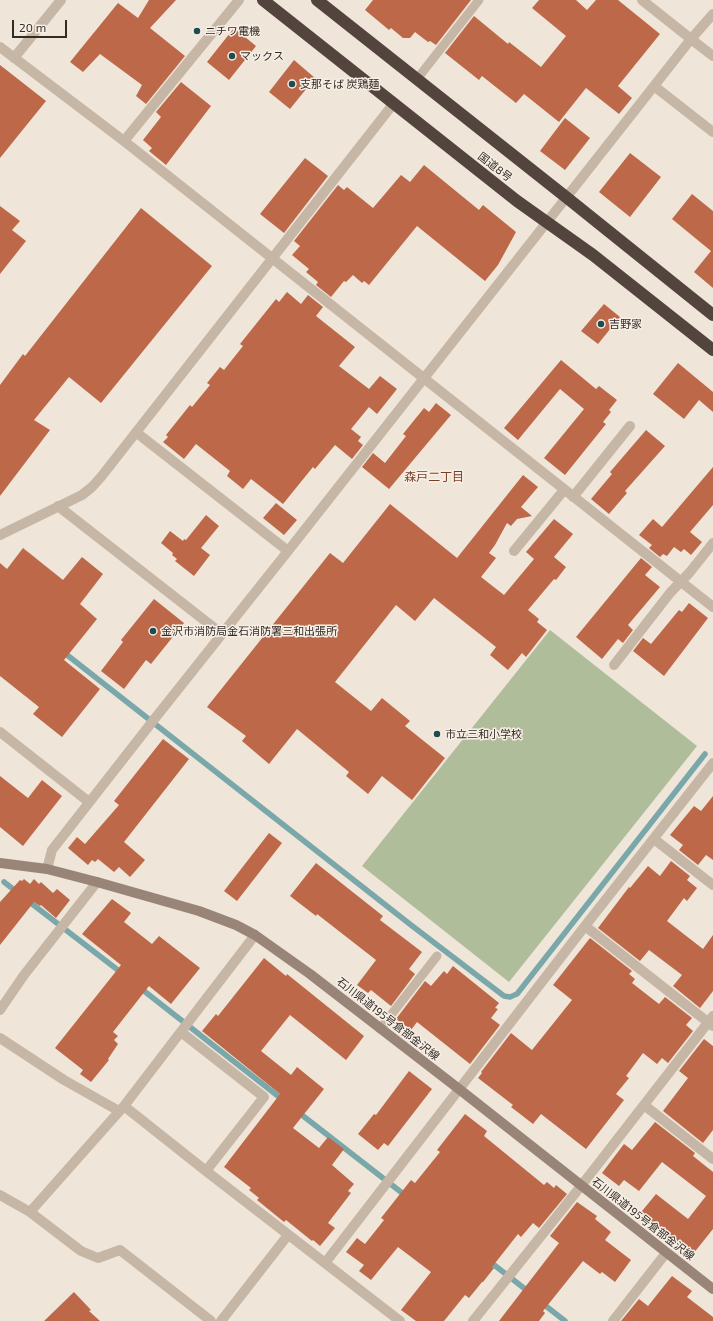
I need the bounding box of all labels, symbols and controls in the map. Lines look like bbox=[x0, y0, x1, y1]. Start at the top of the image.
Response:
scale bar bbox=[14, 12, 69, 38]
text: 20 m bbox=[19, 20, 46, 34]
place label: ニチワ電機 bbox=[205, 24, 260, 38]
marker: ニチワ電機 bbox=[192, 26, 202, 36]
place label: マックス bbox=[240, 49, 284, 63]
marker: マックス bbox=[227, 51, 237, 61]
place label: 支那そば 炭鶏麺 bbox=[300, 77, 379, 91]
marker: 支那そば 炭鶏麺 bbox=[287, 79, 297, 89]
street label: 国道8号 bbox=[475, 150, 515, 184]
place label: 吉野家 bbox=[609, 317, 642, 331]
marker: 吉野家 bbox=[596, 319, 606, 329]
district label: 森戸二丁目 bbox=[404, 470, 464, 484]
place label: 金沢市消防局金石消防署三和出張所 bbox=[161, 624, 337, 638]
marker: 金沢市消防局金石消防署三和出張所 bbox=[148, 626, 158, 636]
place label: 市立三和小学校 bbox=[445, 727, 522, 741]
marker: 市立三和小学校 bbox=[432, 729, 442, 739]
street label: 石川県道195号倉部金沢線 bbox=[334, 975, 442, 1063]
street label: 石川県道195号倉部金沢線 bbox=[589, 1175, 697, 1263]

